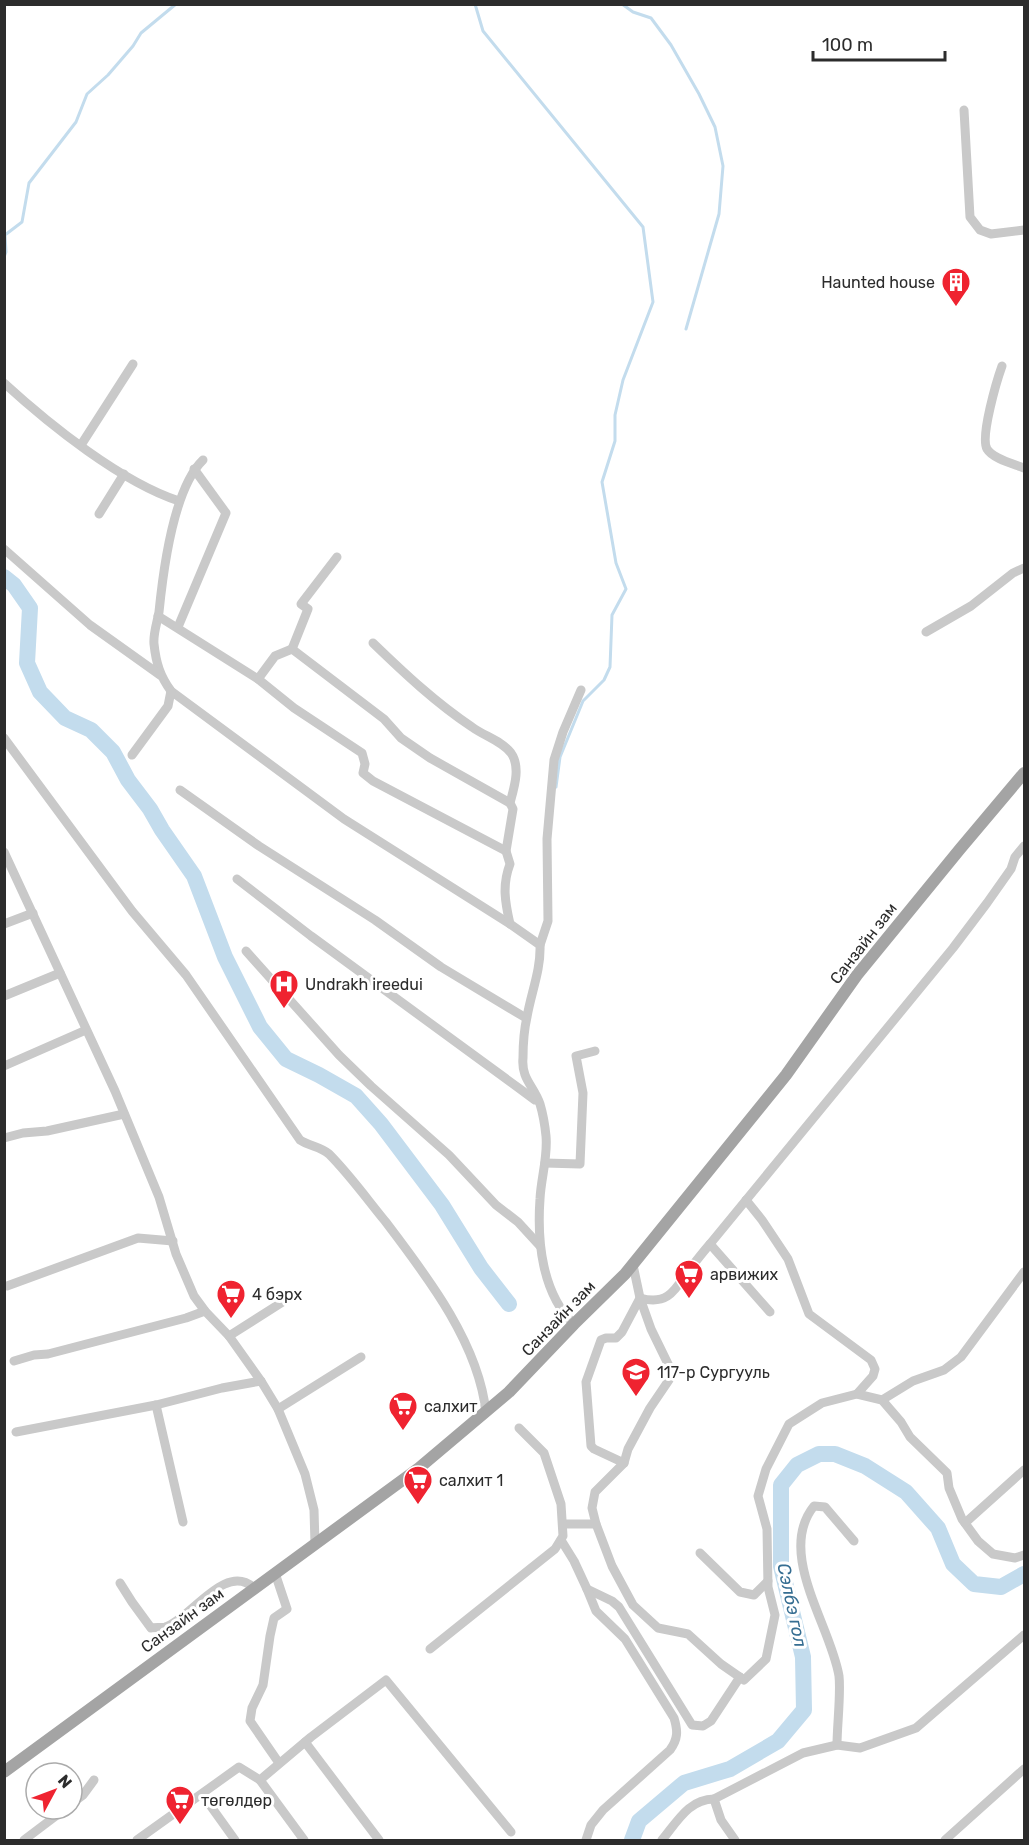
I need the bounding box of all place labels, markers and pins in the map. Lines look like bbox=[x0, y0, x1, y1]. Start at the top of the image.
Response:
building icon: Haunted house bbox=[940, 266, 972, 308]
place label: Haunted house bbox=[821, 273, 935, 292]
hospital icon: Undrakh ireedui bbox=[268, 968, 300, 1010]
place label: Undrakh ireedui bbox=[305, 975, 423, 994]
supermarket icon: арвижих bbox=[673, 1258, 705, 1300]
place label: арвижих bbox=[710, 1265, 779, 1284]
supermarket icon: 4 бэрх bbox=[215, 1278, 247, 1320]
place label: 4 бэрх bbox=[252, 1285, 303, 1304]
school or university icon: 117-р Сургууль bbox=[620, 1356, 652, 1398]
place label: 117-р Сургууль bbox=[657, 1363, 770, 1382]
supermarket icon: салхит bbox=[387, 1390, 419, 1432]
place label: салхит bbox=[424, 1397, 478, 1416]
supermarket icon: салхит 1 bbox=[402, 1464, 434, 1506]
place label: салхит 1 bbox=[439, 1471, 503, 1490]
supermarket icon: төгөлдөр bbox=[164, 1784, 196, 1826]
place label: төгөлдөр bbox=[201, 1791, 272, 1810]

